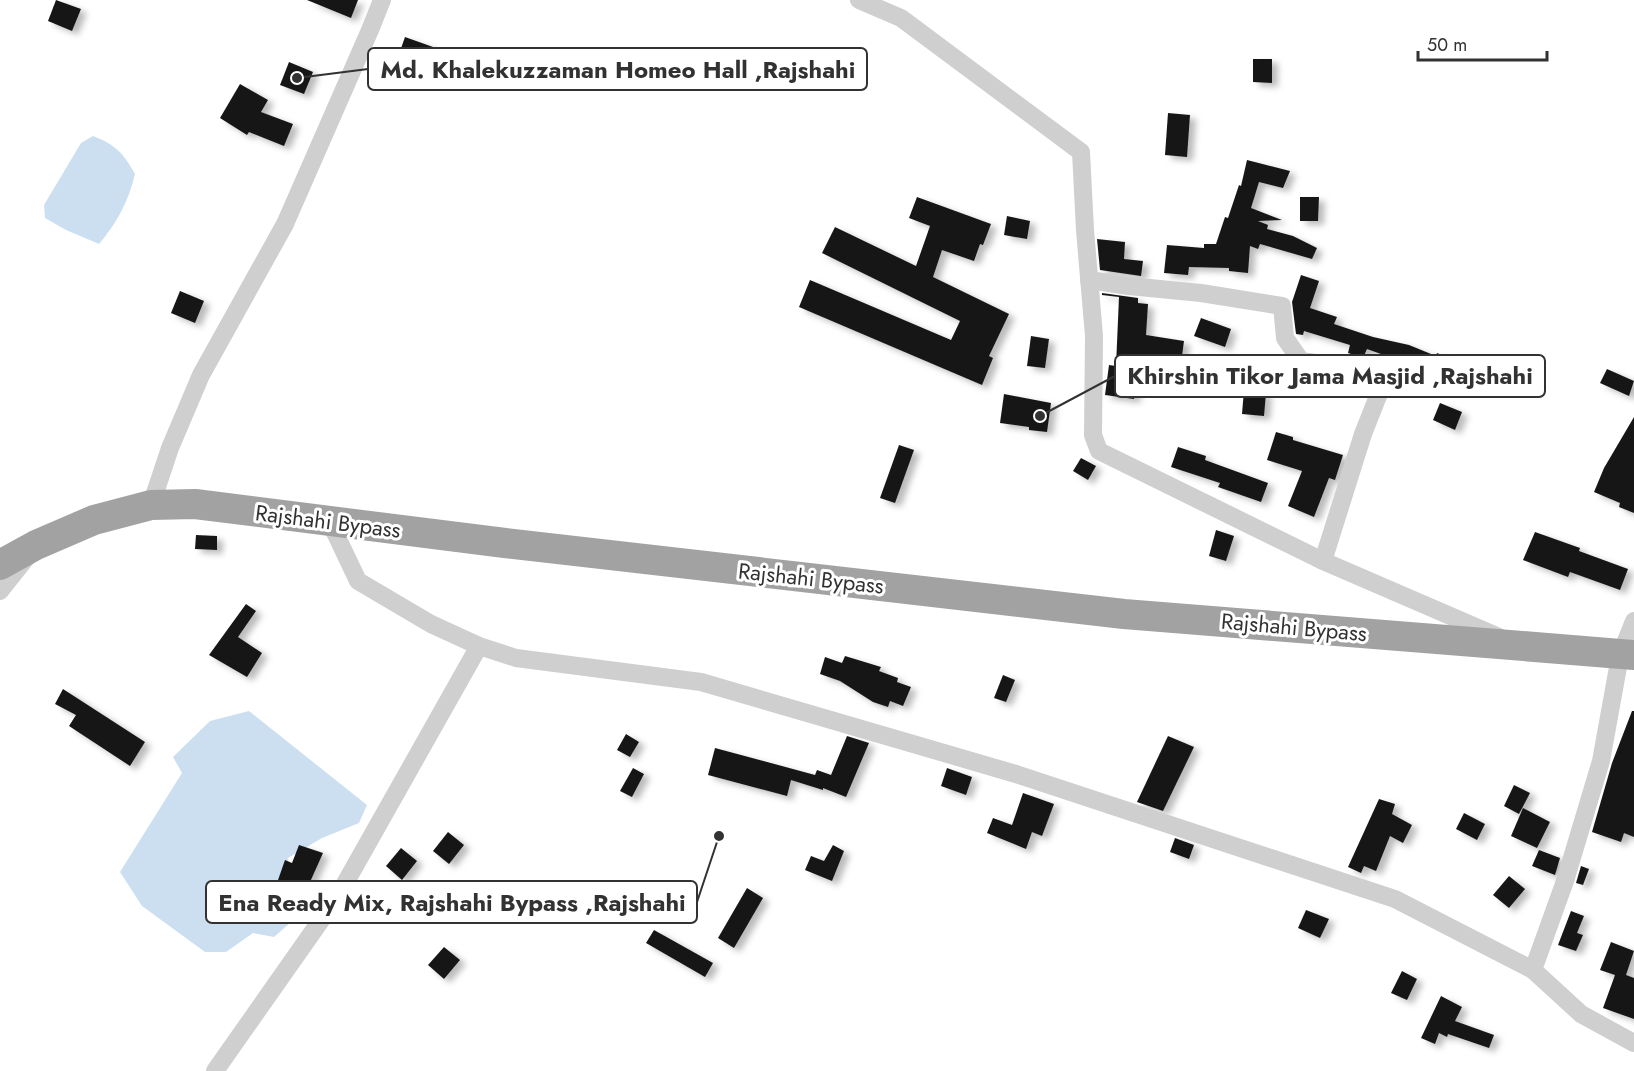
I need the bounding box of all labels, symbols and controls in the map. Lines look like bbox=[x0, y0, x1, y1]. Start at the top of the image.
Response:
scale bar bbox=[1418, 24, 1547, 62]
text: 50 m bbox=[1427, 32, 1467, 58]
callout: Md. Khalekuzzaman Homeo Hall ,Rajshahi bbox=[368, 48, 867, 90]
text: Md. Khalekuzzaman Homeo Hall ,Rajshahi bbox=[381, 52, 855, 87]
callout: Khirshin Tikor Jama Masjid ,Rajshahi bbox=[1115, 355, 1545, 397]
text: Khirshin Tikor Jama Masjid ,Rajshahi bbox=[1127, 358, 1533, 393]
street label: Rajshahi Bypass bbox=[254, 496, 403, 546]
street label: Rajshahi Bypass bbox=[737, 554, 885, 602]
street label: Rajshahi Bypass bbox=[1220, 605, 1368, 649]
callout: Ena Ready Mix, Rajshahi Bypass ,Rajshahi bbox=[206, 881, 697, 923]
text: Ena Ready Mix, Rajshahi Bypass ,Rajshahi bbox=[218, 885, 686, 920]

